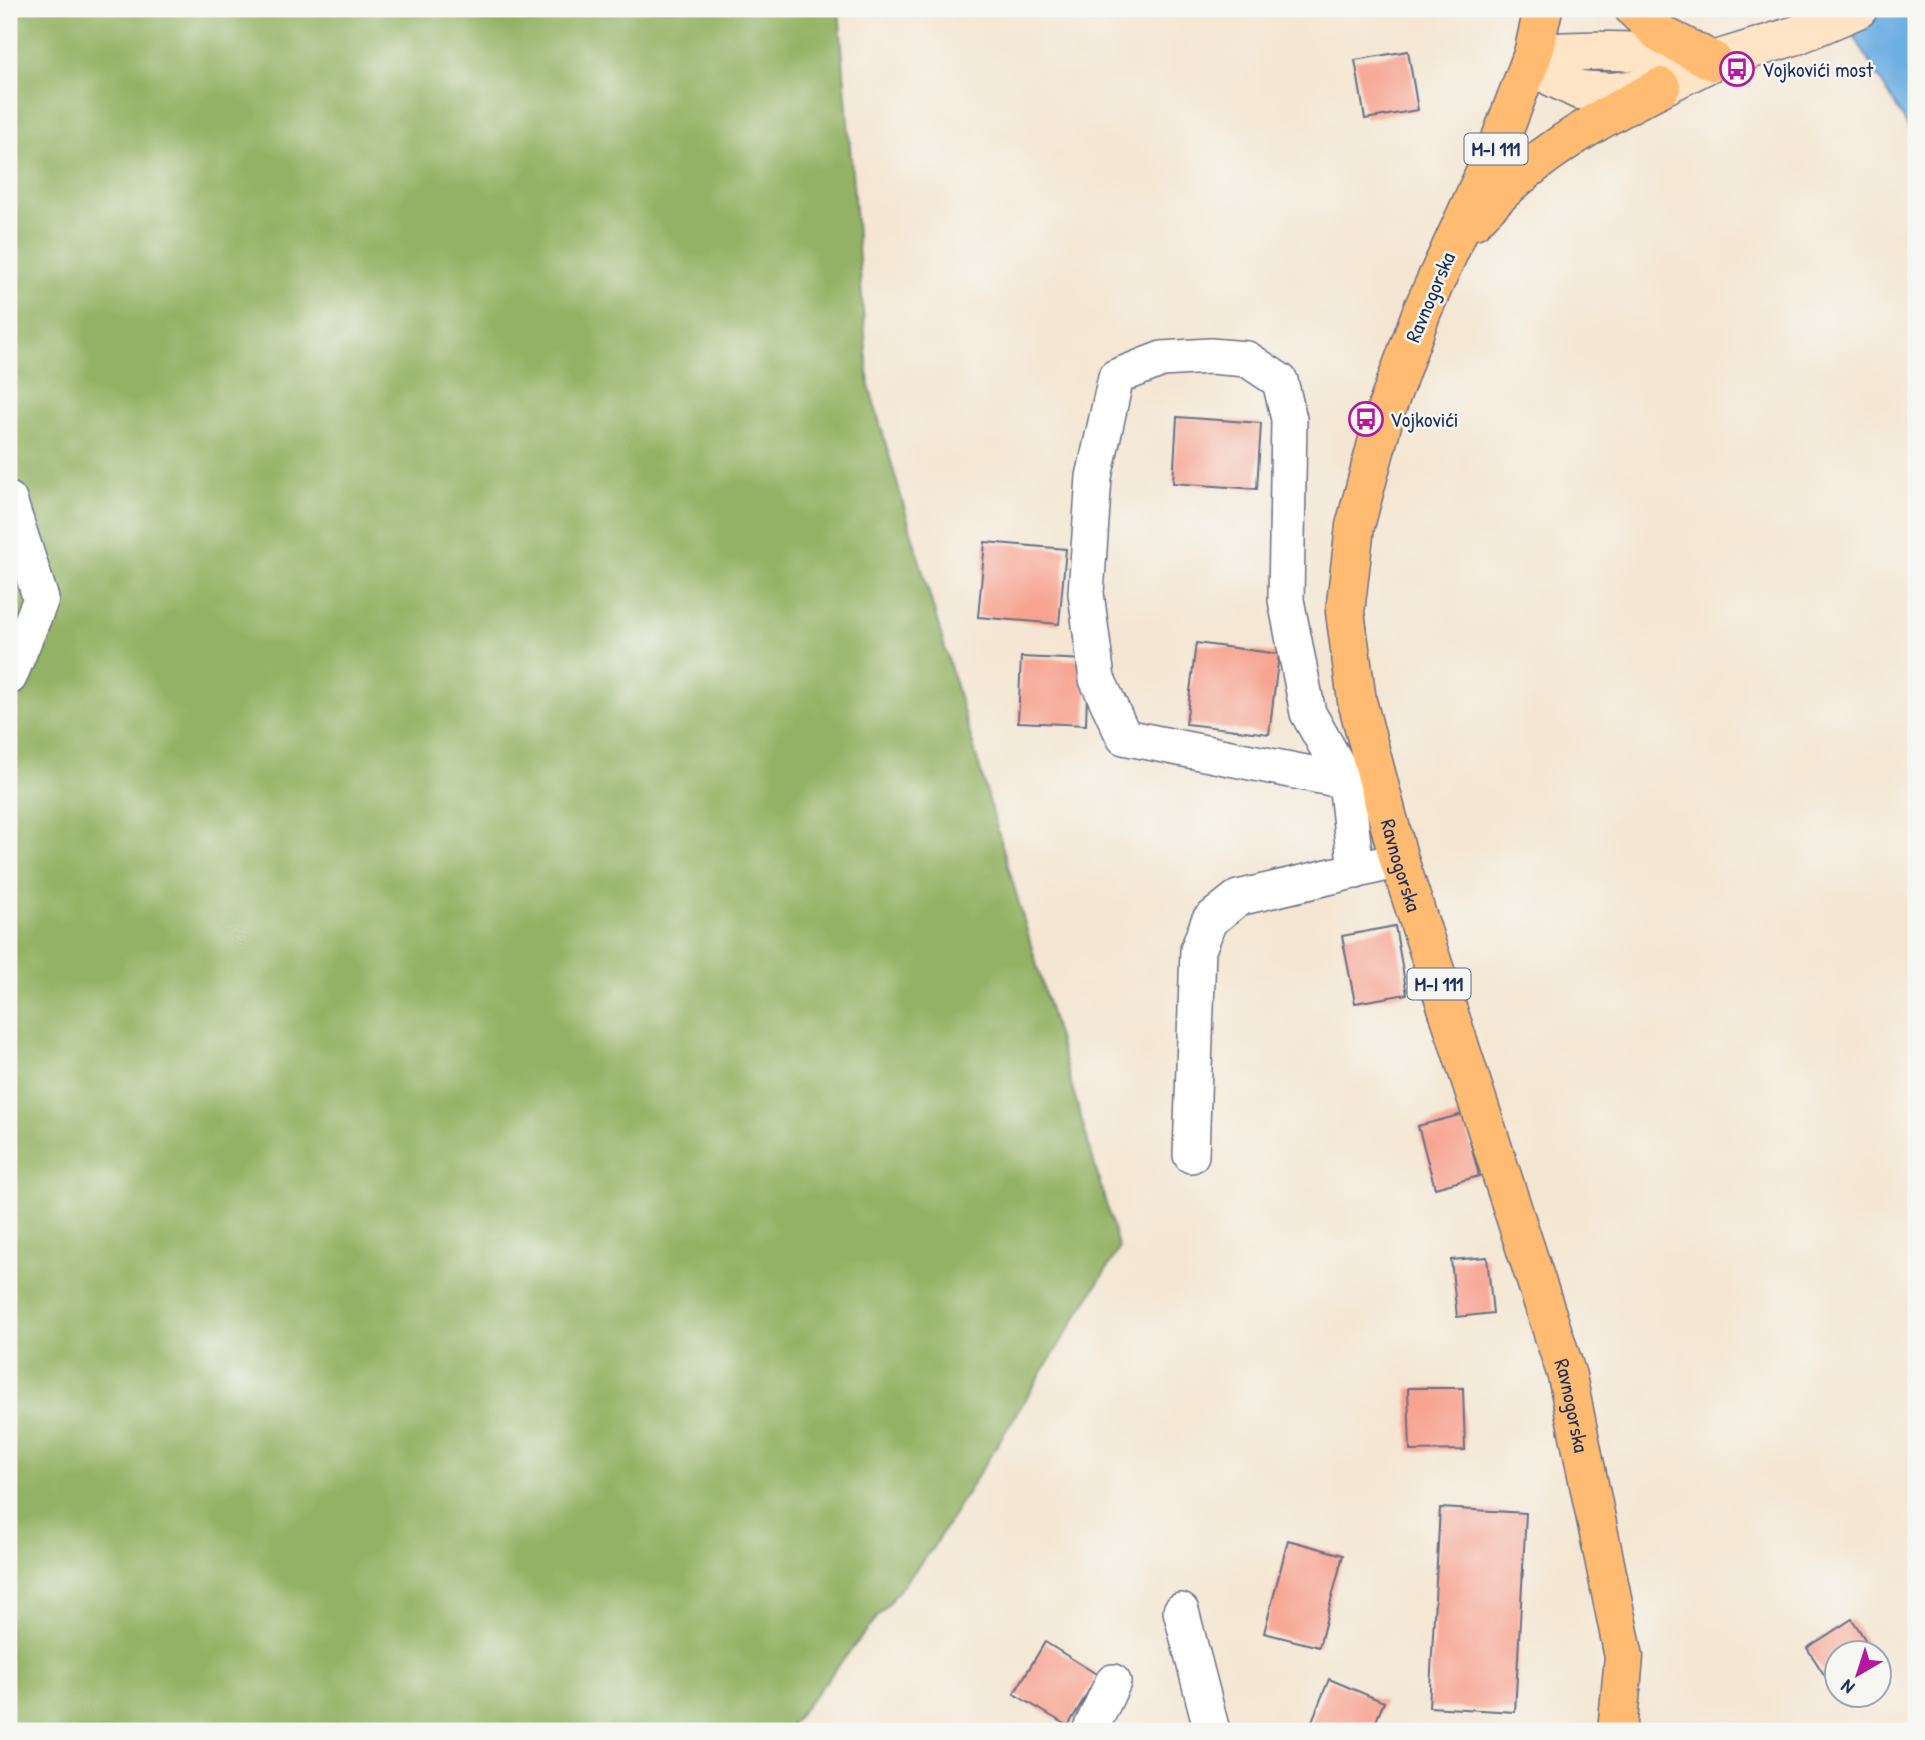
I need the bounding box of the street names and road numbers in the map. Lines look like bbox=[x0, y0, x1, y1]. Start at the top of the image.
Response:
road number: M-I 111 bbox=[1464, 134, 1528, 164]
street label: Ravnogorska bbox=[1398, 248, 1462, 346]
street label: Ravnogorska bbox=[1374, 816, 1429, 915]
road number: M-I 111 bbox=[1408, 968, 1470, 1000]
street label: Ravnogorska bbox=[1548, 1355, 1597, 1455]

